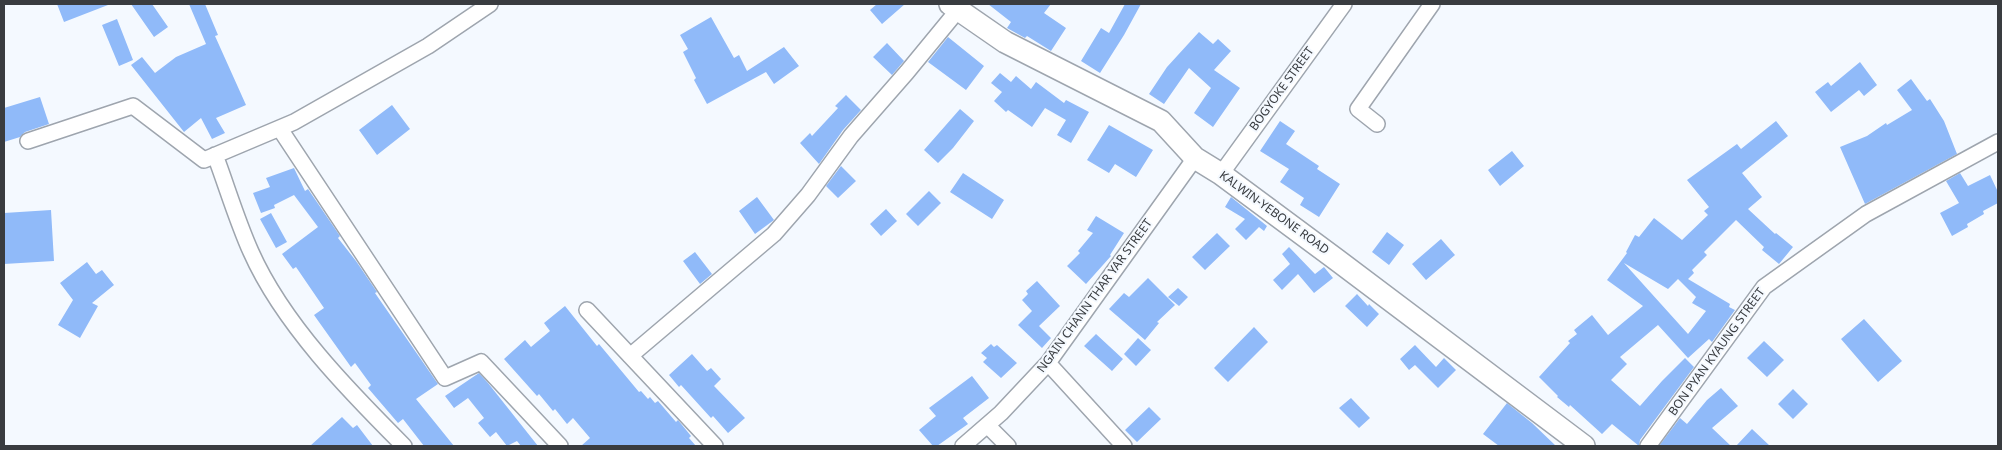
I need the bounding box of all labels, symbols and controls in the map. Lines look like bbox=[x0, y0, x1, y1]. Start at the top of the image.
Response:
street label: BOGYOKE STREET bbox=[1247, 44, 1317, 134]
street label: KALWIN-YEBONE ROAD bbox=[1216, 168, 1332, 258]
street label: NGAIN CHANN THAR YAR STREET bbox=[1034, 216, 1156, 376]
street label: BON PYAN KYAUNG STREET bbox=[1666, 285, 1768, 419]

